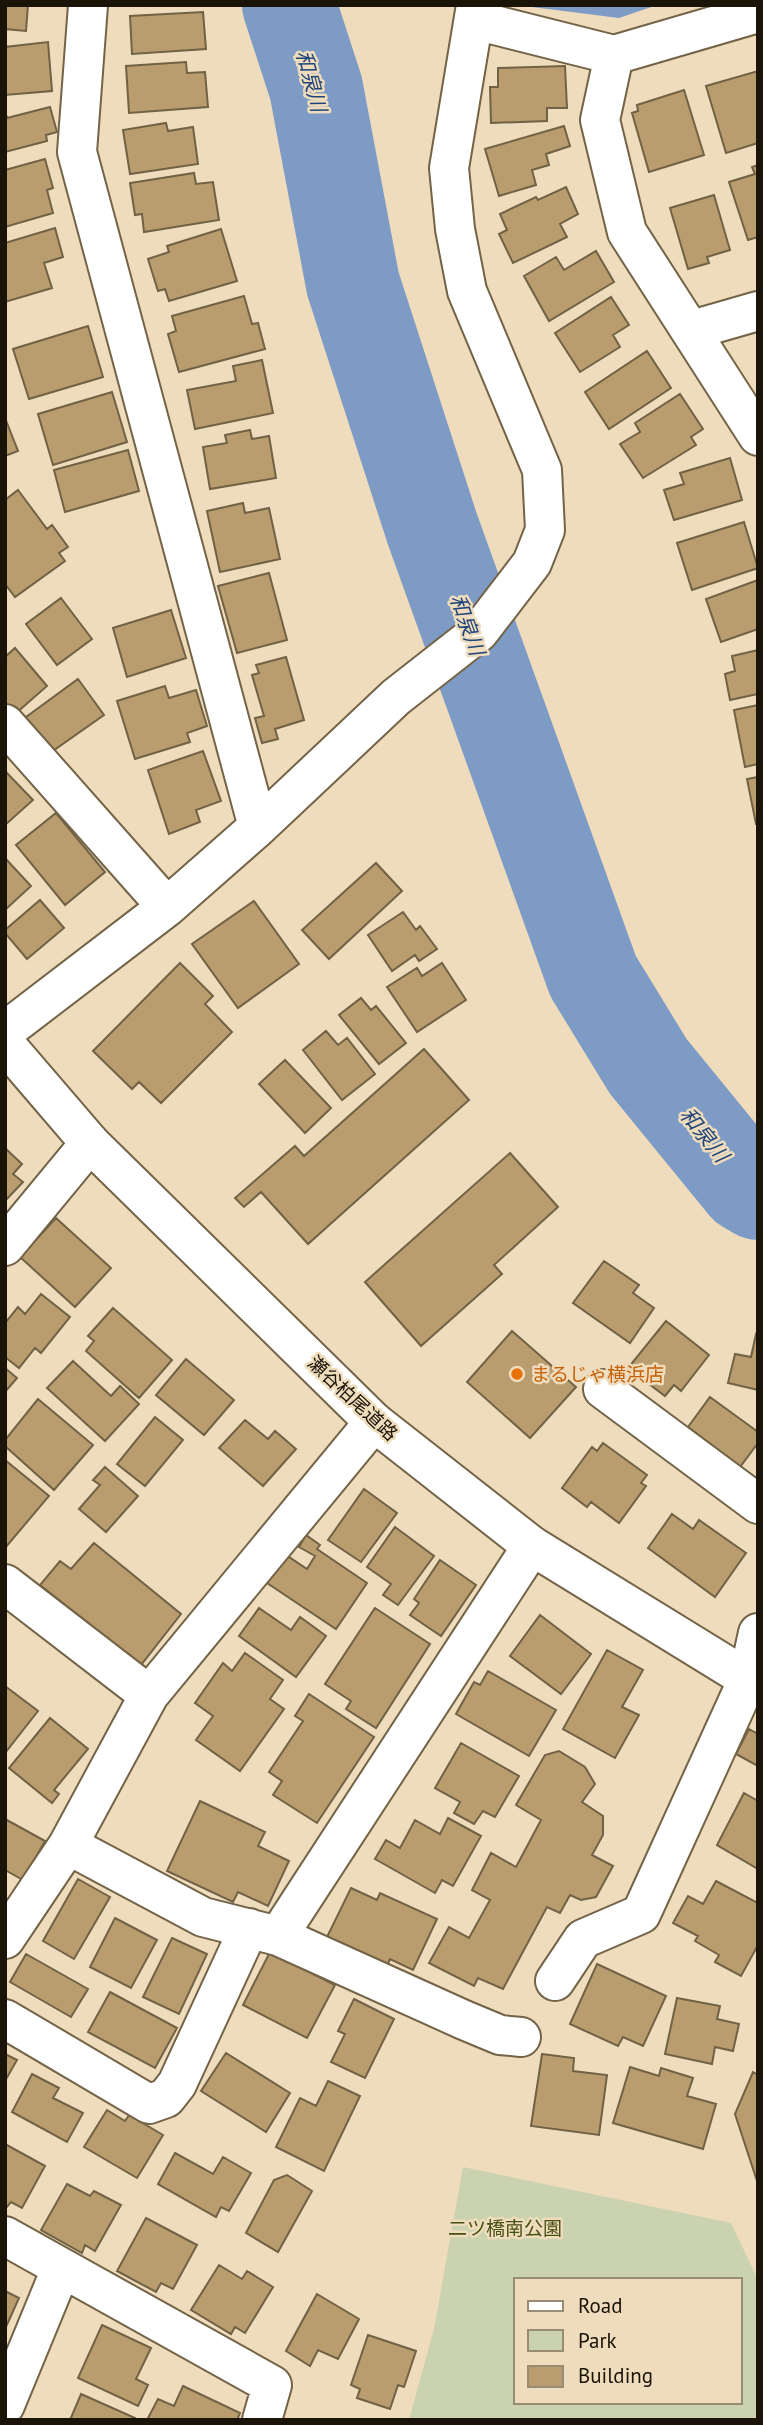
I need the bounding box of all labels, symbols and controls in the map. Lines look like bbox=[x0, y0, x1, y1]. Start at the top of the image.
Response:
water label: 和泉川 bbox=[290, 47, 333, 117]
water label: 和泉川 bbox=[444, 591, 492, 661]
water label: 和泉川 bbox=[674, 1102, 736, 1169]
street label: 瀬谷柏尾道路 bbox=[303, 1350, 403, 1446]
place label: まるじゃ横浜店 bbox=[531, 1362, 664, 1386]
marker: まるじゃ横浜店 bbox=[509, 1366, 525, 1382]
park label: 二ツ橋南公園 bbox=[448, 2216, 562, 2240]
legend bbox=[514, 2278, 742, 2404]
text: Road bbox=[578, 2292, 622, 2319]
text: Park bbox=[578, 2327, 617, 2354]
text: Building bbox=[578, 2362, 653, 2389]

